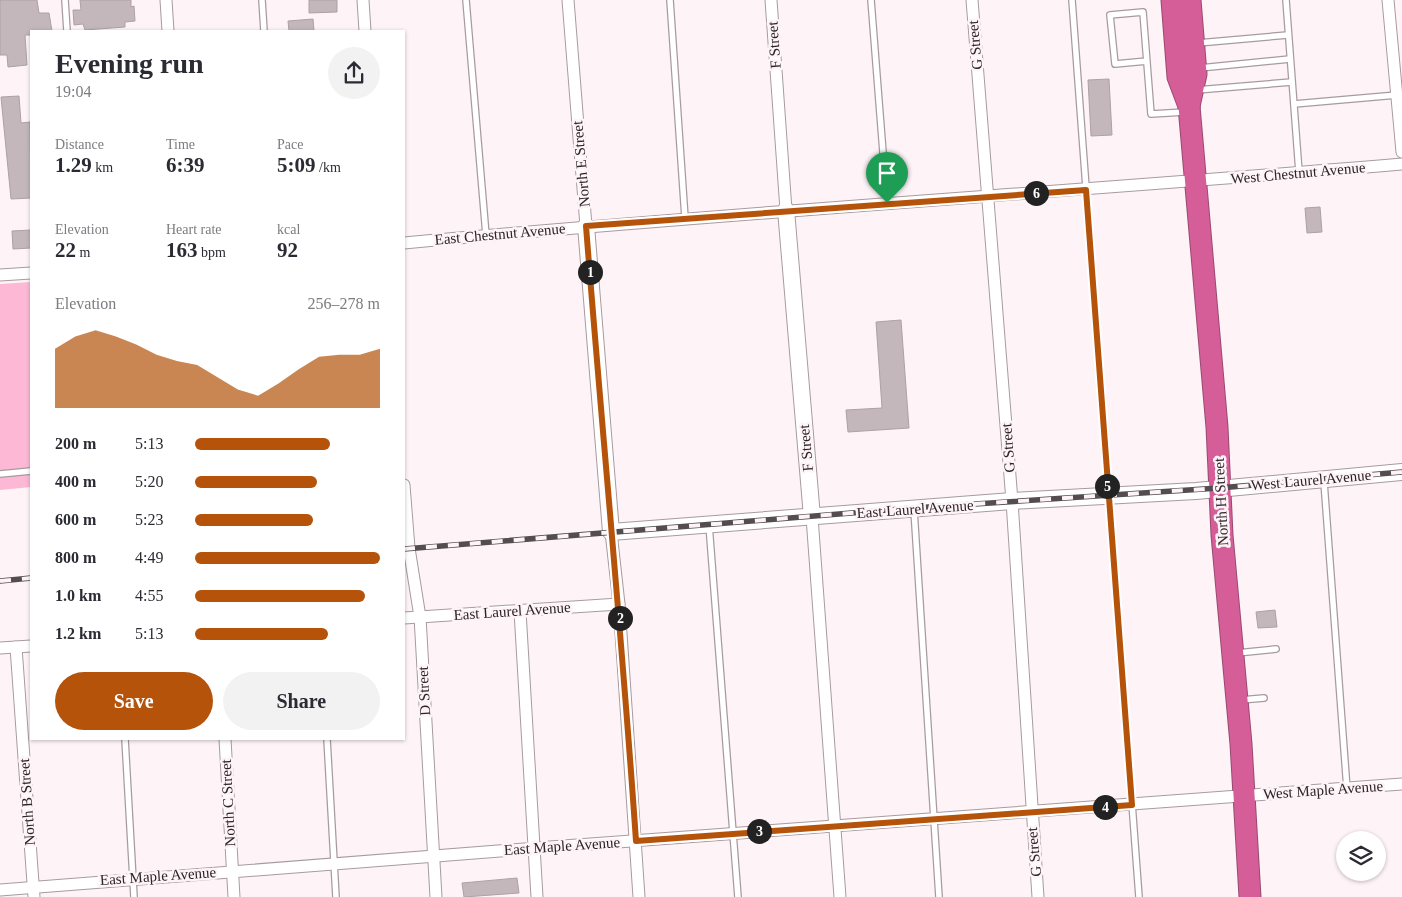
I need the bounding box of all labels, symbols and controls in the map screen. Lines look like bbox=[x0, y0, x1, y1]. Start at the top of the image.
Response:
street label: G Street bbox=[965, 19, 985, 70]
street label: F Street bbox=[764, 20, 784, 69]
button: share bbox=[328, 47, 380, 99]
text: Evening run bbox=[55, 48, 204, 79]
text: 19:04 bbox=[55, 83, 91, 100]
street label: North E Street bbox=[569, 119, 593, 208]
text: Distance bbox=[55, 137, 104, 152]
text: Time bbox=[166, 137, 195, 152]
text: Pace bbox=[277, 137, 303, 152]
pin bbox=[866, 152, 908, 203]
text: 1.29 bbox=[55, 153, 92, 177]
text: 6:39 bbox=[166, 153, 205, 177]
text: 5:09 bbox=[277, 153, 316, 177]
icon: arrive bbox=[873, 159, 901, 187]
street label: West Chestnut Avenue bbox=[1230, 159, 1366, 187]
text: km bbox=[92, 160, 113, 175]
text: /km bbox=[316, 160, 341, 175]
pin: 6 bbox=[1024, 180, 1048, 206]
text: 6 bbox=[1033, 186, 1040, 201]
street label: East Chestnut Avenue bbox=[434, 220, 566, 248]
text: Elevation bbox=[55, 222, 109, 237]
text: Heart rate bbox=[166, 222, 222, 237]
text: kcal bbox=[277, 222, 300, 237]
text: 22 bbox=[55, 238, 76, 262]
text: 163 bbox=[166, 238, 198, 262]
text: 92 bbox=[277, 238, 298, 262]
text: m bbox=[76, 245, 90, 260]
text: bpm bbox=[198, 245, 226, 260]
pin: 1 bbox=[578, 260, 602, 284]
text: 1 bbox=[587, 265, 594, 280]
text: Elevation bbox=[55, 295, 116, 312]
text: 256–278 m bbox=[308, 295, 380, 312]
street label: G Street bbox=[998, 422, 1018, 473]
street label: F Street bbox=[796, 423, 816, 472]
text: 200 m bbox=[55, 435, 96, 452]
text: 5:13 bbox=[135, 435, 163, 452]
street label: North H Street bbox=[1211, 457, 1231, 547]
street label: West Laurel Avenue bbox=[1250, 467, 1372, 493]
text: 400 m bbox=[55, 473, 96, 490]
text: 5:20 bbox=[135, 473, 163, 490]
pin: 5 bbox=[1094, 474, 1120, 498]
text: 5 bbox=[1104, 479, 1111, 494]
street label: East Laurel Avenue bbox=[856, 497, 974, 521]
text: 600 m bbox=[55, 511, 96, 528]
text: 5:23 bbox=[135, 511, 163, 528]
text: 800 m bbox=[55, 549, 96, 566]
text: 4:49 bbox=[135, 549, 163, 566]
text: 1.0 km bbox=[55, 587, 101, 604]
text: 4:55 bbox=[135, 587, 163, 604]
street label: East Laurel Avenue bbox=[453, 599, 571, 623]
pin: 2 bbox=[608, 606, 632, 630]
text: 2 bbox=[617, 611, 624, 626]
text: 1.2 km bbox=[55, 625, 101, 642]
text: 5:13 bbox=[135, 625, 163, 642]
street label: D Street bbox=[415, 665, 433, 716]
button: Save bbox=[55, 672, 213, 730]
button: Share bbox=[223, 672, 380, 730]
street label: North B Street bbox=[16, 757, 38, 846]
street label: North C Street bbox=[218, 758, 238, 847]
street label: West Maple Avenue bbox=[1263, 778, 1384, 802]
pin: 4 bbox=[1092, 794, 1118, 820]
text: 4 bbox=[1102, 800, 1109, 815]
pin: 3 bbox=[746, 818, 772, 844]
text: 3 bbox=[756, 824, 763, 839]
street label: G Street bbox=[1024, 826, 1044, 877]
map controls bbox=[1336, 831, 1386, 881]
button: layers bbox=[1336, 831, 1386, 881]
street label: East Maple Avenue bbox=[503, 834, 621, 858]
street label: East Maple Avenue bbox=[99, 864, 217, 888]

